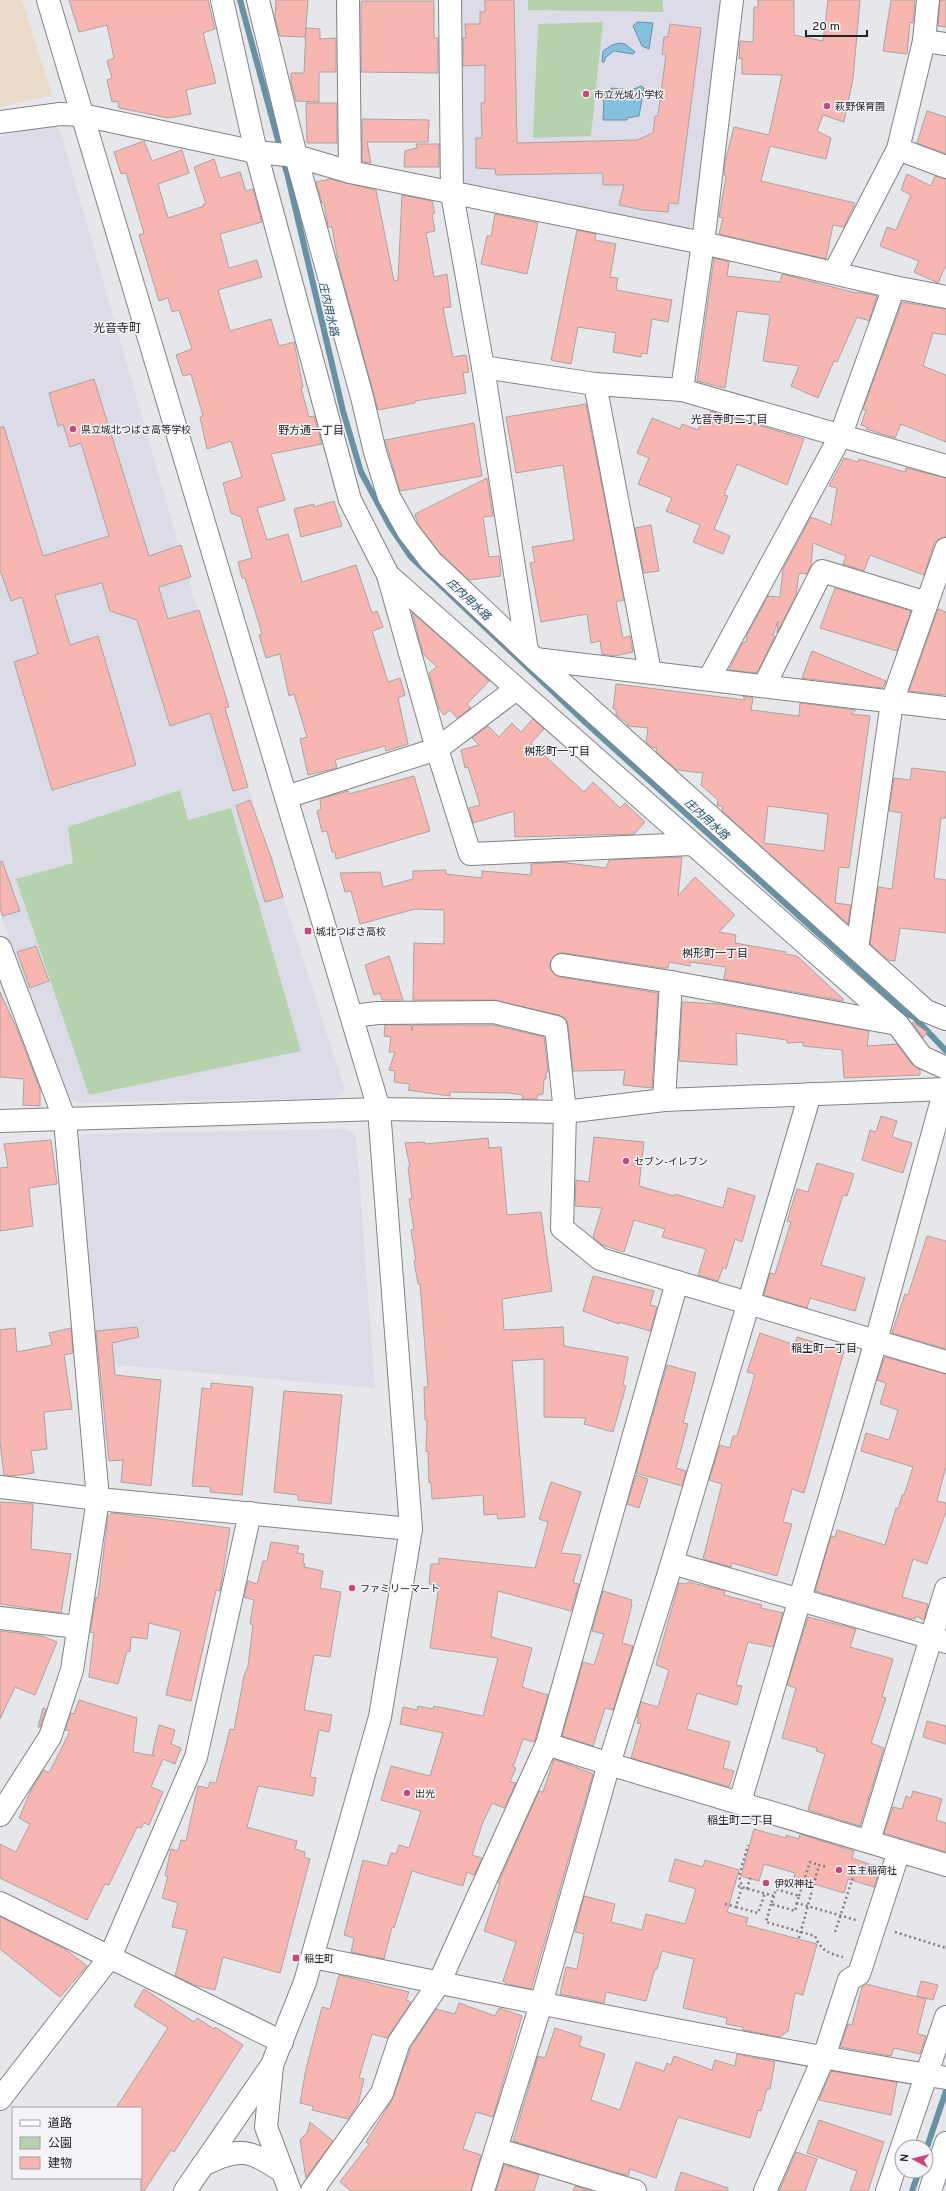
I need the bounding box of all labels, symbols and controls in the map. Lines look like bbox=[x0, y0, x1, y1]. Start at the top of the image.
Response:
scale bar bbox=[806, 12, 867, 38]
text: 20 m bbox=[812, 19, 840, 35]
marker: 市立光城小学校 bbox=[581, 89, 591, 99]
place label: 市立光城小学校 bbox=[594, 89, 664, 102]
marker: 萩野保育園 bbox=[822, 101, 832, 111]
place label: 萩野保育園 bbox=[835, 101, 885, 114]
water label: 庄内用水路 bbox=[315, 281, 341, 339]
district label: 光音寺町 bbox=[93, 321, 141, 337]
district label: 光音寺町二丁目 bbox=[691, 413, 768, 427]
marker: 県立城北つばさ高等学校 bbox=[68, 424, 78, 434]
place label: 県立城北つばさ高等学校 bbox=[81, 424, 191, 437]
district label: 野方通一丁目 bbox=[278, 424, 344, 438]
water label: 庄内用水路 bbox=[443, 576, 494, 624]
district label: 桝形町一丁目 bbox=[524, 745, 590, 759]
water label: 庄内用水路 bbox=[681, 796, 732, 844]
marker: 城北つばさ高校 bbox=[303, 926, 313, 936]
place label: 城北つばさ高校 bbox=[316, 926, 386, 939]
district label: 桝形町一丁目 bbox=[682, 947, 748, 961]
marker: セブン-イレブン bbox=[621, 1156, 631, 1166]
place label: セブン-イレブン bbox=[634, 1156, 708, 1169]
district label: 稲生町一丁目 bbox=[791, 1342, 857, 1356]
marker: ファミリーマート bbox=[347, 1583, 357, 1593]
place label: ファミリーマート bbox=[360, 1583, 440, 1596]
marker: 出光 bbox=[402, 1788, 412, 1798]
place label: 出光 bbox=[415, 1788, 435, 1801]
district label: 稲生町二丁目 bbox=[707, 1814, 773, 1828]
marker: 玉主稲荷社 bbox=[834, 1865, 844, 1875]
place label: 玉主稲荷社 bbox=[847, 1865, 897, 1878]
marker: 伊奴神社 bbox=[761, 1878, 771, 1888]
place label: 伊奴神社 bbox=[774, 1878, 814, 1891]
marker: 稲生町 bbox=[291, 1953, 301, 1963]
place label: 稲生町 bbox=[304, 1953, 334, 1966]
legend bbox=[12, 2107, 142, 2179]
text: 道路 bbox=[48, 2116, 72, 2132]
text: 公園 bbox=[48, 2136, 72, 2152]
north arrow bbox=[894, 2139, 934, 2179]
text: N bbox=[898, 2153, 912, 2163]
text: 建物 bbox=[48, 2156, 72, 2172]

